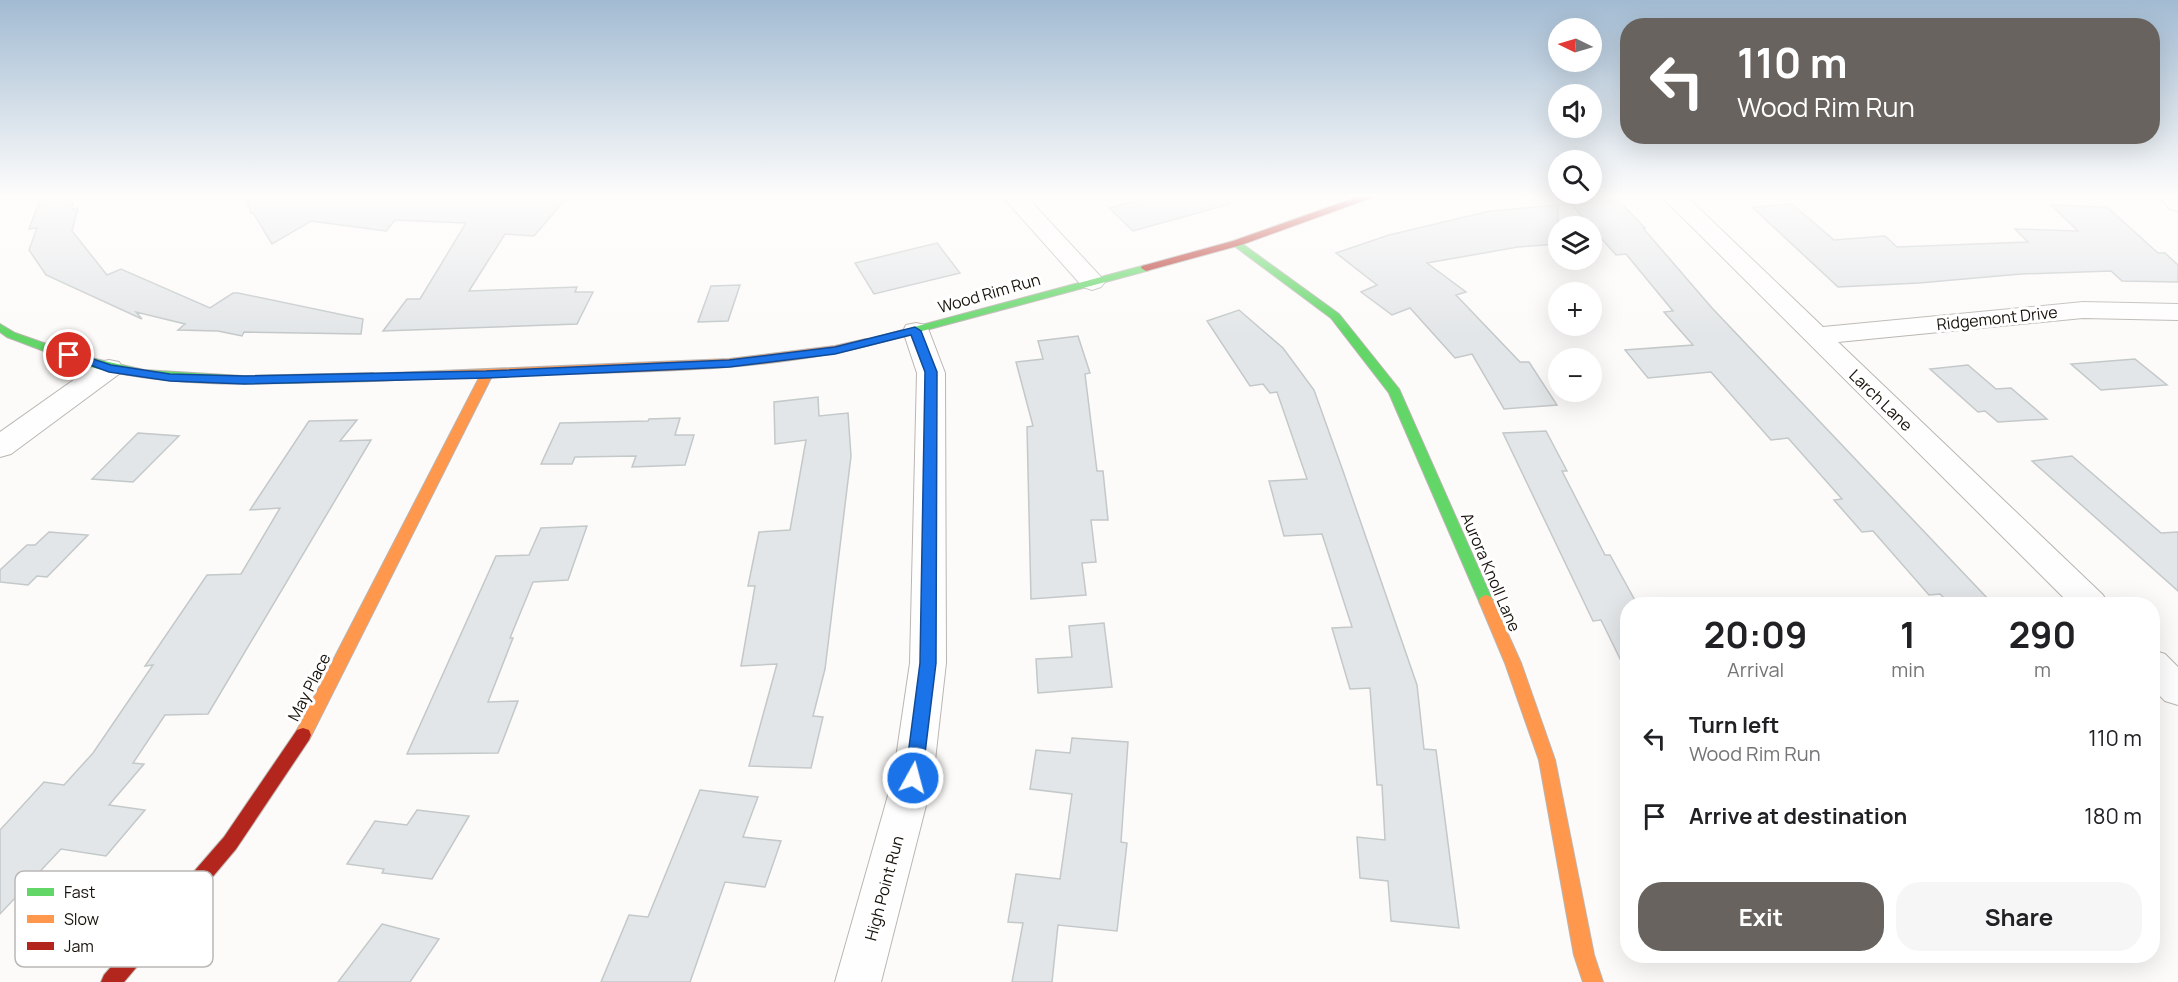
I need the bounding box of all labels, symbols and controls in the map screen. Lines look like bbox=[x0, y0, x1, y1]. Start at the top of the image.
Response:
north arrow bbox=[1548, 18, 1602, 72]
map controls bbox=[1548, 18, 1602, 402]
text: 110 m bbox=[1737, 33, 1848, 91]
icon: left bbox=[1638, 42, 1716, 120]
button: sound bbox=[1548, 84, 1602, 138]
text: Wood Rim Run bbox=[1737, 88, 1915, 125]
button: search bbox=[1548, 150, 1602, 204]
button: layers bbox=[1548, 216, 1602, 270]
street label: Wood Rim Run bbox=[935, 268, 1043, 318]
button: + bbox=[1548, 282, 1602, 336]
street label: Ridgemont Drive bbox=[1935, 301, 2059, 335]
pin bbox=[43, 329, 94, 380]
icon: arrive bbox=[52, 338, 85, 371]
button: − bbox=[1548, 348, 1602, 402]
street label: Larch Lane bbox=[1845, 364, 1917, 436]
street label: Aurora Knoll Lane bbox=[1456, 509, 1526, 635]
text: 20:09 bbox=[1704, 610, 1807, 659]
text: 1 bbox=[1900, 610, 1916, 659]
text: 290 bbox=[2009, 610, 2076, 659]
street label: May Place bbox=[282, 649, 336, 725]
text: Arrival bbox=[1727, 656, 1784, 683]
text: min bbox=[1891, 656, 1925, 683]
text: m bbox=[2034, 656, 2051, 683]
text: Turn left bbox=[1689, 710, 1779, 740]
icon: left bbox=[1638, 722, 1671, 755]
text: 110 m bbox=[2088, 723, 2142, 753]
text: Wood Rim Run bbox=[1689, 740, 1821, 767]
position arrow bbox=[881, 746, 945, 810]
icon: arrive bbox=[1638, 800, 1671, 833]
text: Arrive at destination bbox=[1689, 801, 1907, 831]
text: 180 m bbox=[2084, 801, 2142, 831]
street label: High Point Run bbox=[859, 833, 909, 943]
legend bbox=[15, 871, 213, 967]
text: Fast bbox=[64, 881, 95, 903]
button: Exit bbox=[1638, 882, 1884, 951]
button: Share bbox=[1896, 882, 2142, 951]
text: Slow bbox=[64, 908, 99, 930]
text: Jam bbox=[64, 935, 94, 957]

